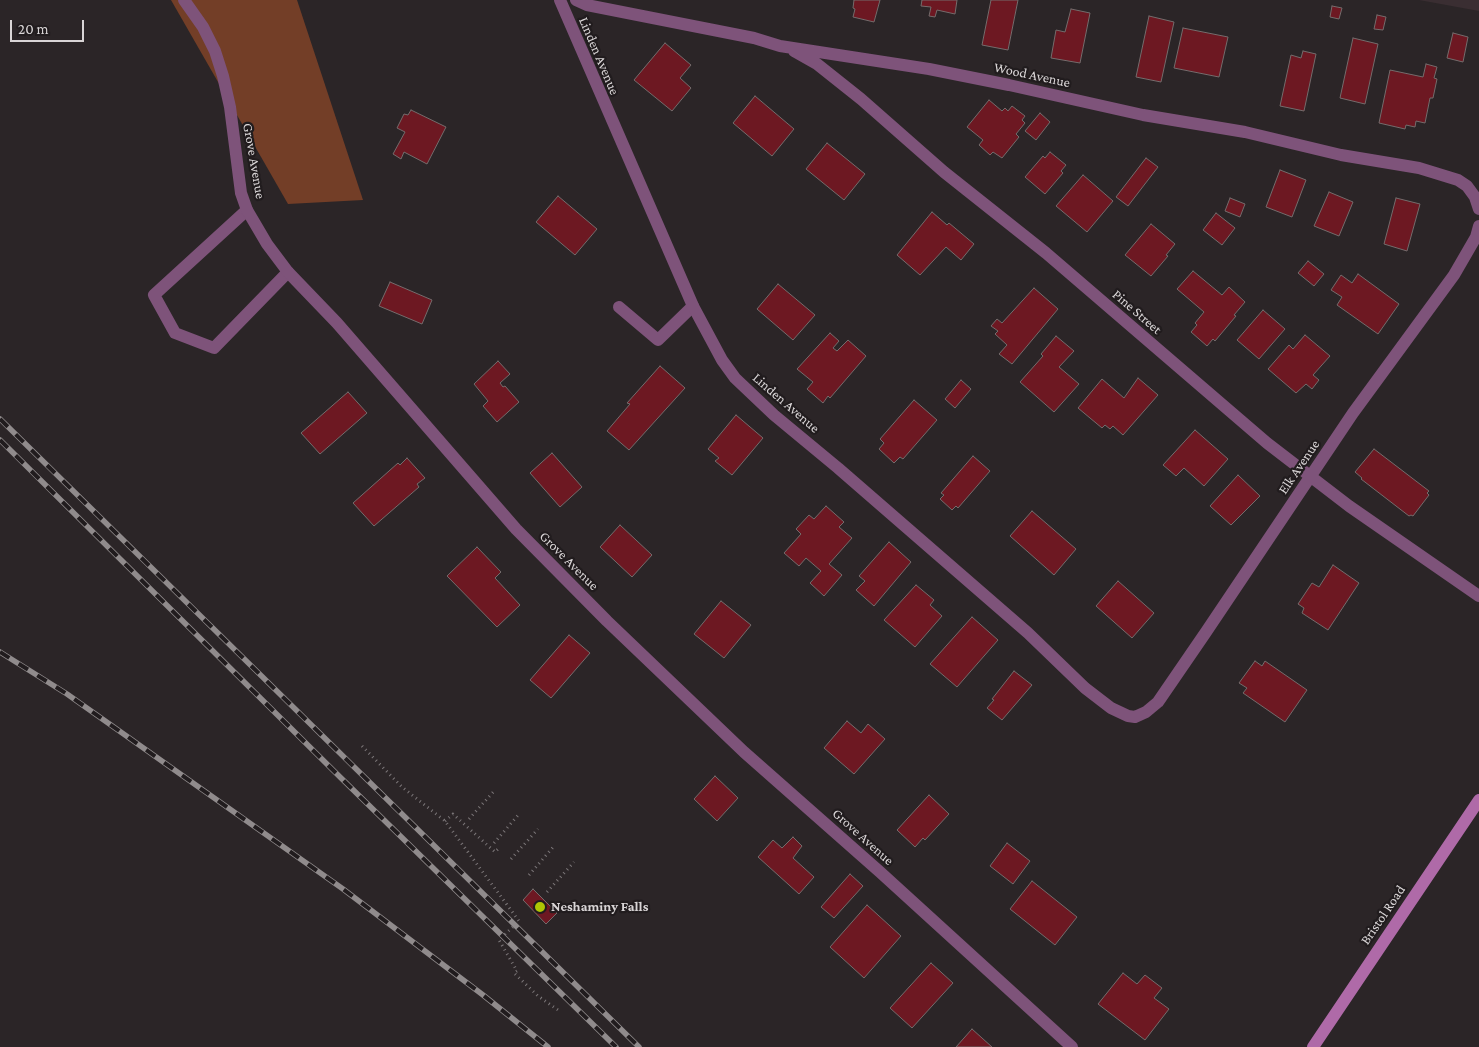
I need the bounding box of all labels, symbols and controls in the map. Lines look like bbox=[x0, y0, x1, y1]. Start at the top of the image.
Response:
scale bar bbox=[12, 10, 86, 42]
street label: Linden Avenue bbox=[575, 14, 623, 98]
text: 20 m bbox=[18, 21, 49, 37]
street label: Wood Avenue bbox=[992, 59, 1072, 91]
street label: Grove Avenue bbox=[239, 122, 269, 200]
street label: Pine Street bbox=[1109, 286, 1165, 338]
street label: Linden Avenue bbox=[749, 369, 823, 437]
street label: Elk Avenue bbox=[1275, 437, 1323, 497]
street label: Grove Avenue bbox=[536, 528, 602, 594]
street label: Grove Avenue bbox=[829, 805, 897, 869]
street label: Bristol Road bbox=[1357, 882, 1409, 948]
place label: Neshaminy Falls bbox=[551, 899, 648, 915]
marker: Neshaminy Falls bbox=[533, 900, 547, 914]

